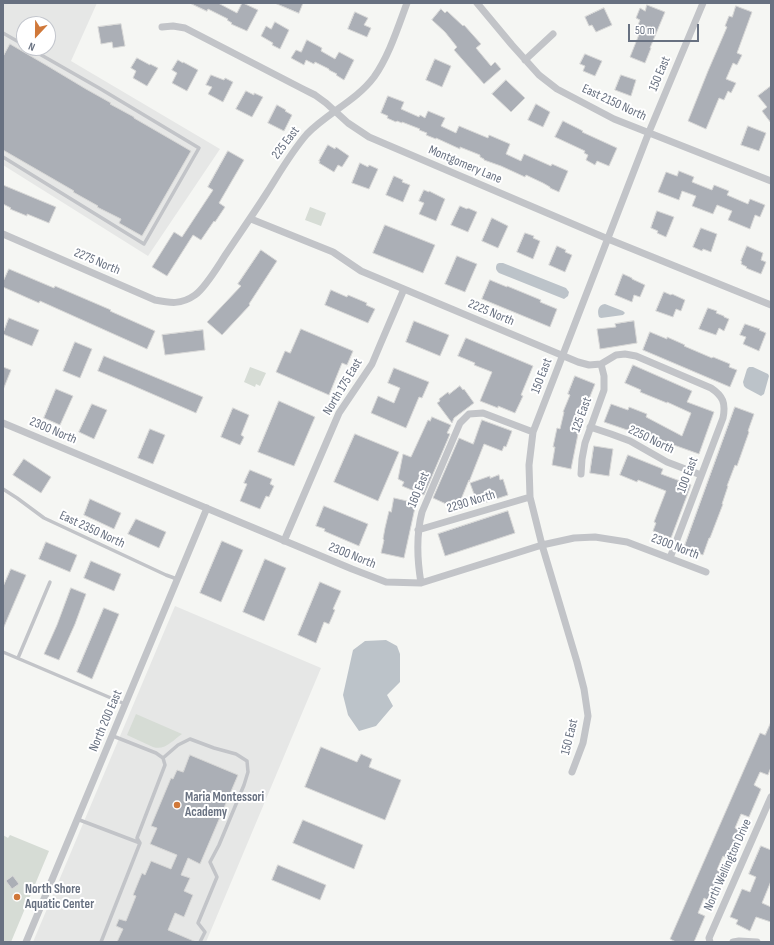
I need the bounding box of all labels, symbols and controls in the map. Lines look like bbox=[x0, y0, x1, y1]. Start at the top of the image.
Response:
north arrow bbox=[16, 16, 56, 56]
scale bar bbox=[630, 16, 701, 42]
text: 50 m bbox=[635, 23, 655, 38]
text: N bbox=[27, 40, 37, 54]
street label: 150 East bbox=[646, 54, 674, 94]
street label: East 2150 North bbox=[579, 81, 649, 125]
street label: 225 East bbox=[269, 124, 303, 162]
street label: Montgomery Lane bbox=[426, 143, 504, 187]
street label: 2275 North bbox=[72, 245, 122, 279]
street label: 2225 North bbox=[465, 296, 517, 330]
street label: North 175 East bbox=[320, 356, 366, 418]
street label: 150 East bbox=[528, 356, 556, 396]
street label: 125 East bbox=[568, 395, 596, 435]
street label: 2300 North bbox=[27, 414, 79, 448]
street label: 2250 North bbox=[625, 422, 677, 458]
street label: 100 East bbox=[674, 455, 702, 495]
street label: 160 East bbox=[405, 470, 433, 510]
street label: 2290 North bbox=[445, 487, 497, 517]
street label: East 2350 North bbox=[57, 508, 127, 552]
street label: 2300 North bbox=[649, 531, 701, 563]
street label: 2300 North bbox=[326, 539, 378, 573]
street label: North 200 East bbox=[86, 688, 126, 754]
street label: 150 East bbox=[558, 717, 582, 757]
place label: Maria Montessori Academy bbox=[185, 790, 264, 821]
marker: Maria Montessori Academy bbox=[172, 800, 182, 810]
street label: North Wellington Drive bbox=[701, 817, 755, 913]
place label: North Shore Aquatic Center bbox=[25, 882, 94, 913]
marker: North Shore Aquatic Center bbox=[12, 892, 22, 902]

